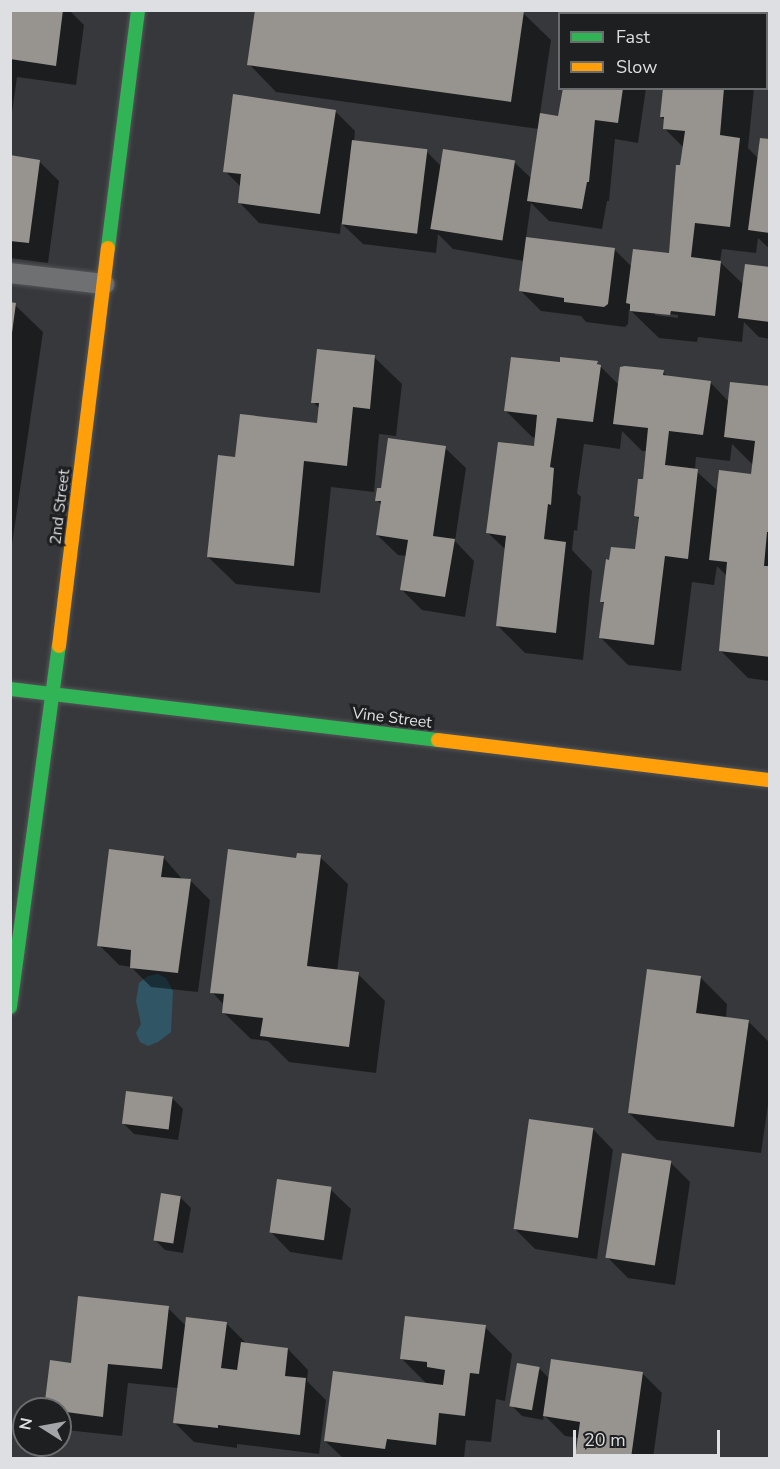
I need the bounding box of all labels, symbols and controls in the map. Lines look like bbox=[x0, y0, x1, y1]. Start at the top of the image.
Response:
legend bbox=[558, 12, 768, 90]
text: Fast bbox=[616, 25, 650, 49]
text: Slow bbox=[616, 55, 657, 79]
street label: 2nd Street bbox=[46, 468, 74, 546]
street label: Vine Street bbox=[351, 704, 433, 732]
north arrow bbox=[12, 1397, 72, 1457]
text: N bbox=[14, 1416, 38, 1432]
scale bar bbox=[576, 1418, 723, 1456]
text: 20 m bbox=[584, 1428, 626, 1452]

